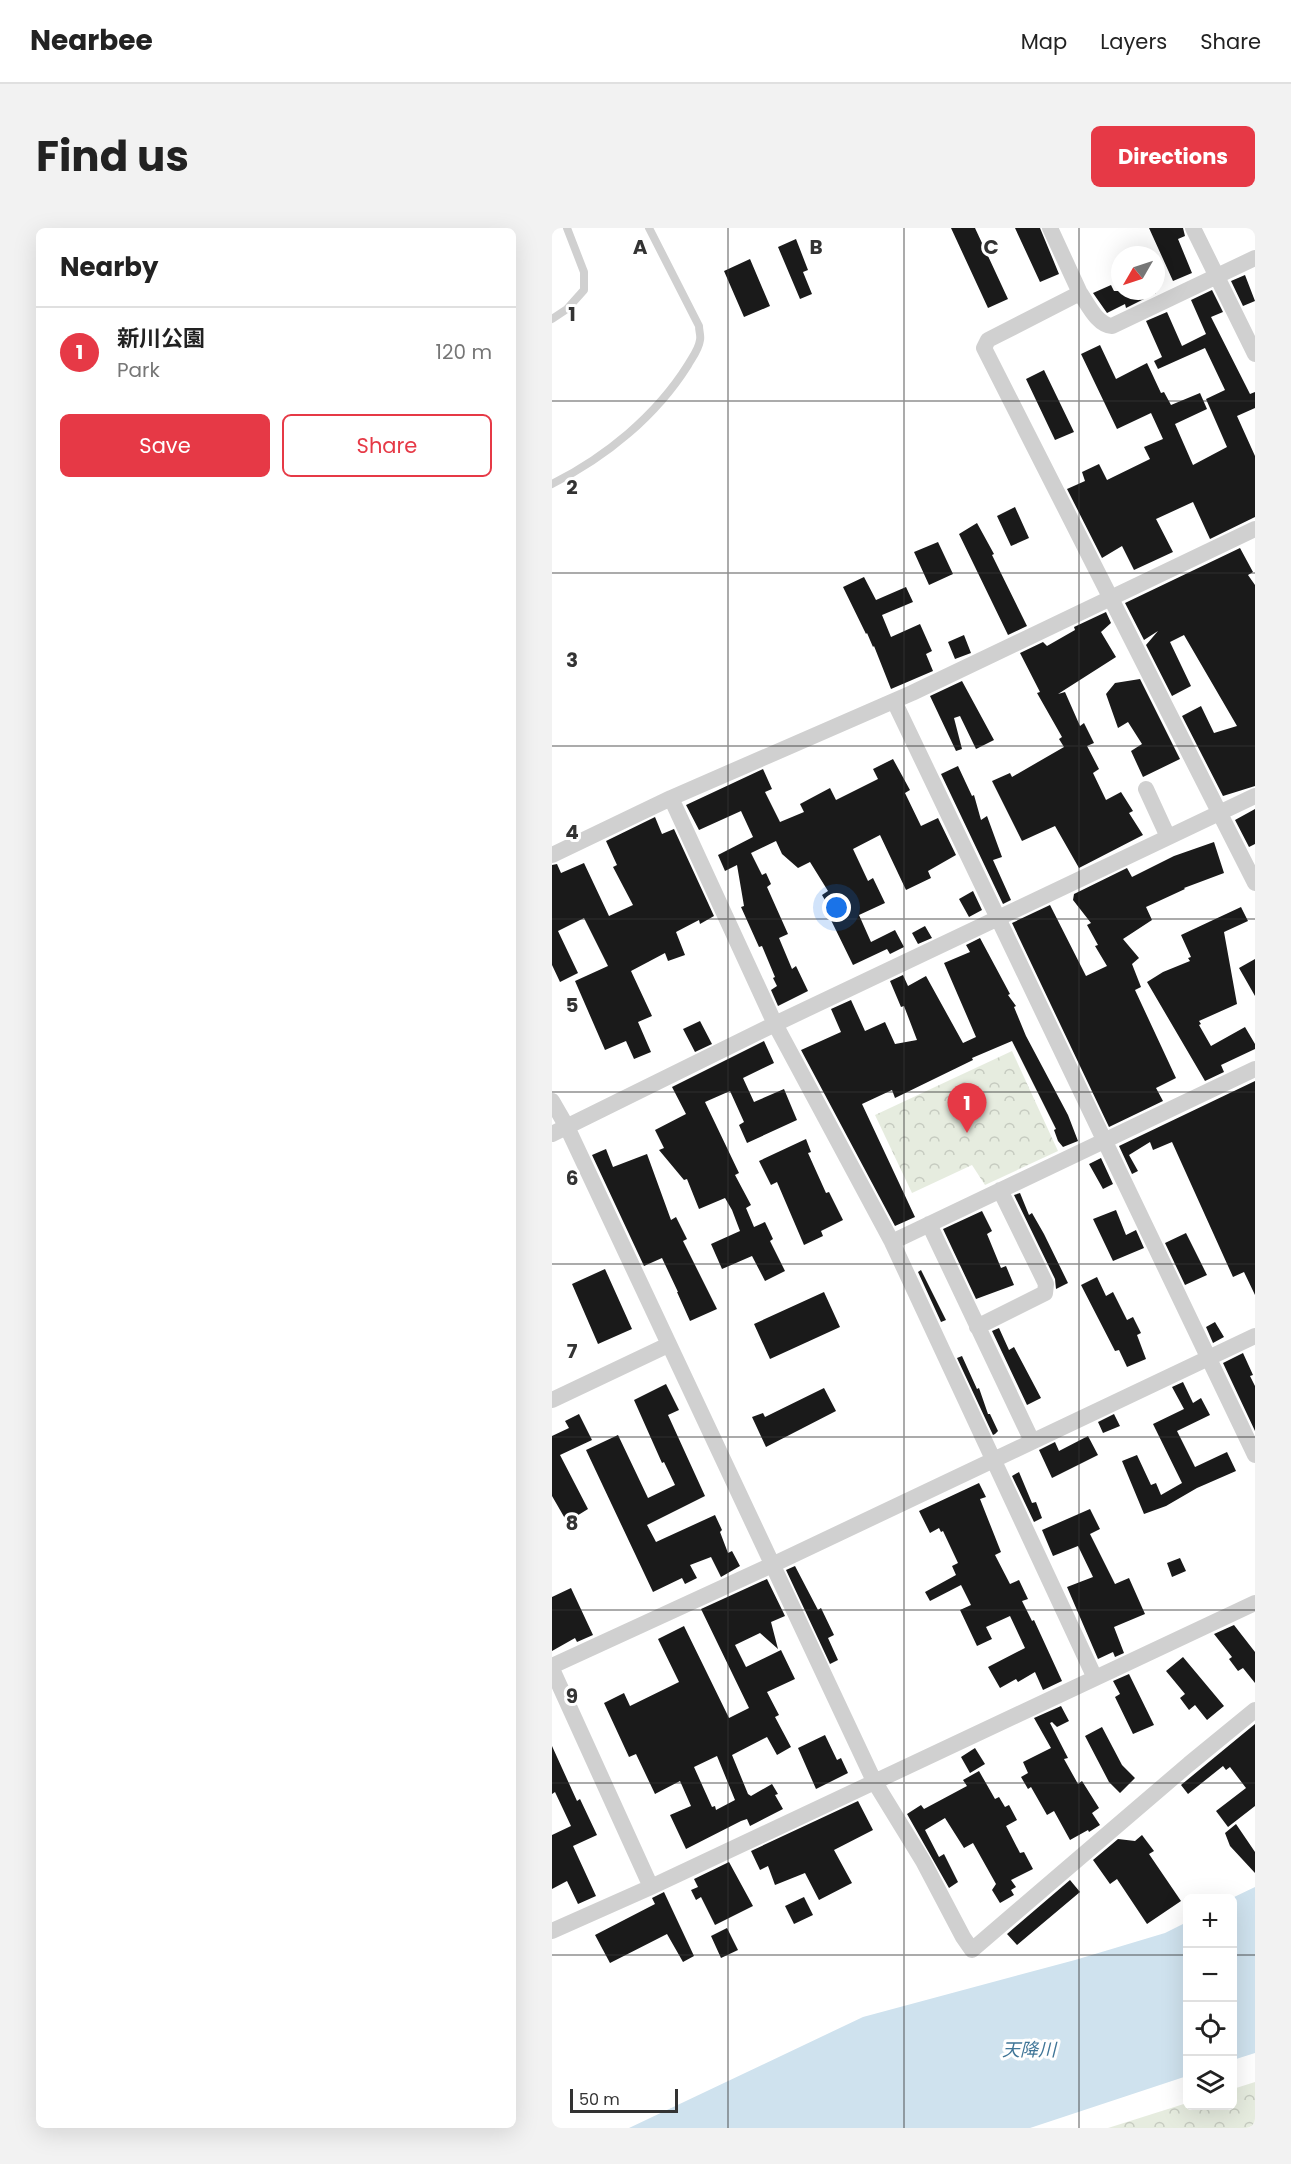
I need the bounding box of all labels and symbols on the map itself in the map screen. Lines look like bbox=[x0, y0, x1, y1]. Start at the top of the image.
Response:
text: A bbox=[633, 233, 648, 261]
text: B bbox=[809, 233, 823, 261]
text: C bbox=[983, 233, 999, 261]
north arrow bbox=[1111, 246, 1165, 300]
text: 1 bbox=[568, 300, 576, 328]
text: 2 bbox=[566, 473, 578, 501]
text: 3 bbox=[566, 646, 578, 674]
text: 4 bbox=[565, 818, 579, 846]
your location bbox=[822, 893, 851, 922]
text: 5 bbox=[566, 991, 579, 1019]
pin: 1 bbox=[948, 1084, 986, 1133]
text: 6 bbox=[566, 1164, 578, 1192]
text: 7 bbox=[567, 1337, 578, 1365]
text: 8 bbox=[566, 1509, 578, 1537]
text: 9 bbox=[566, 1682, 578, 1710]
water label: 天降川 bbox=[1002, 2037, 1058, 2062]
scale bar bbox=[570, 2086, 678, 2114]

